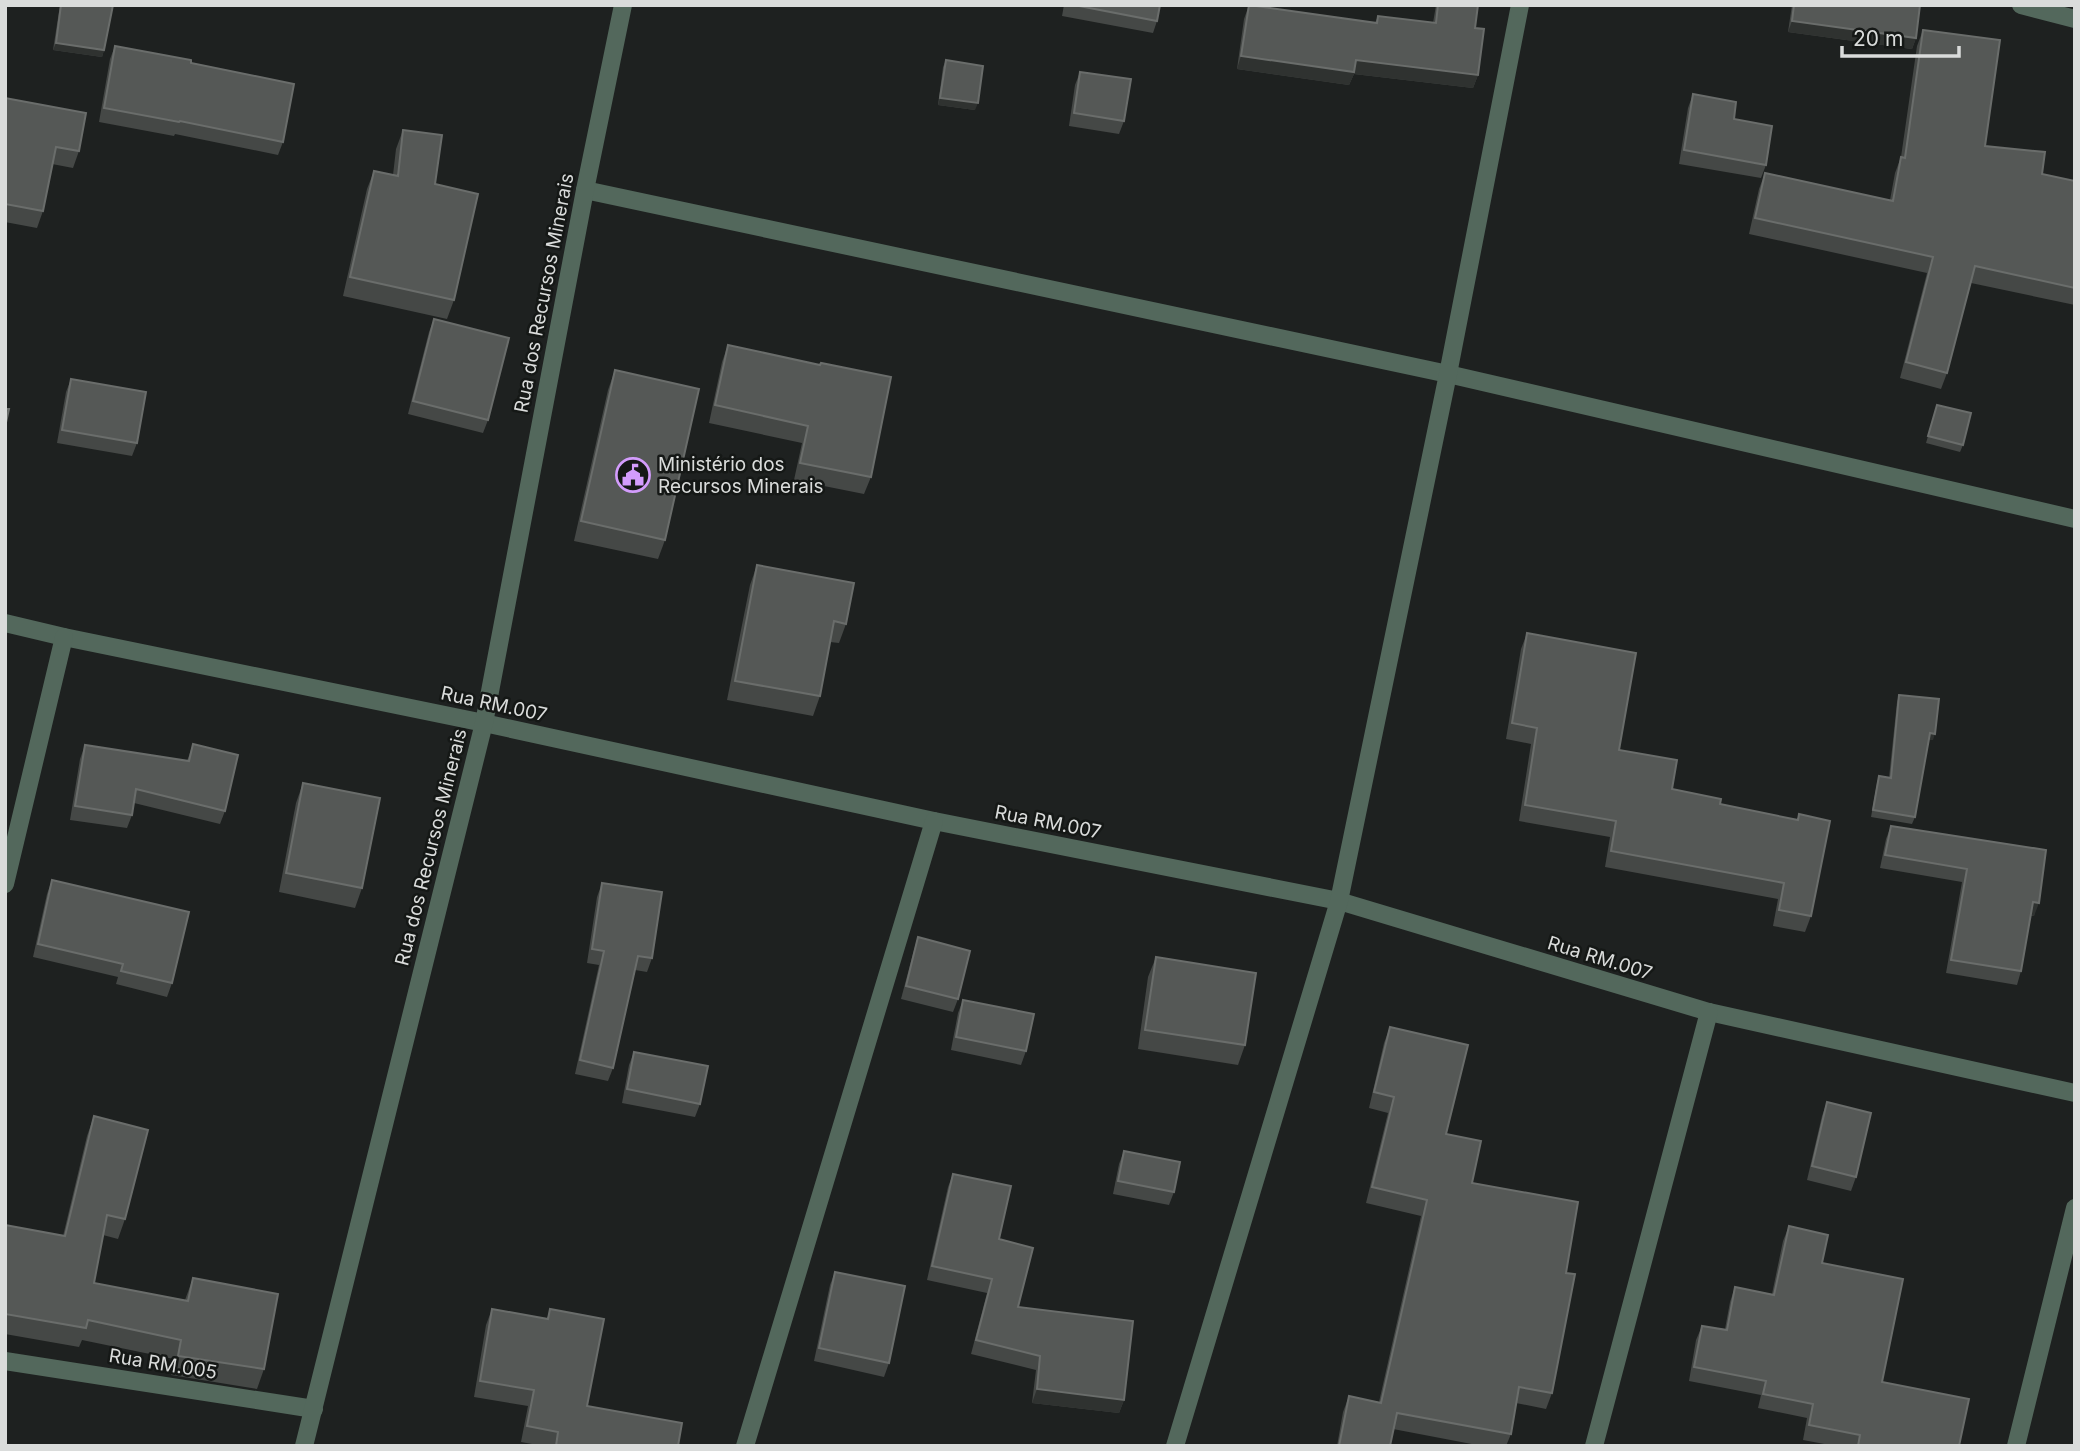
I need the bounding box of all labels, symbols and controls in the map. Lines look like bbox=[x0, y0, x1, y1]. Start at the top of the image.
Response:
scale bar bbox=[1842, 14, 1959, 58]
text: 20 m bbox=[1853, 26, 1903, 51]
street label: Rua dos Recursos Minerais bbox=[509, 171, 579, 415]
place label: Ministério dos Recursos Minerais bbox=[658, 453, 824, 498]
public building icon: Ministério dos Recursos Minerais bbox=[614, 456, 652, 494]
street label: Rua RM.007 bbox=[439, 682, 549, 726]
street label: Rua dos Recursos Minerais bbox=[390, 726, 472, 968]
street label: Rua RM.007 bbox=[993, 800, 1103, 844]
street label: Rua RM.007 bbox=[1545, 931, 1655, 985]
street label: Rua RM.005 bbox=[107, 1344, 219, 1384]

